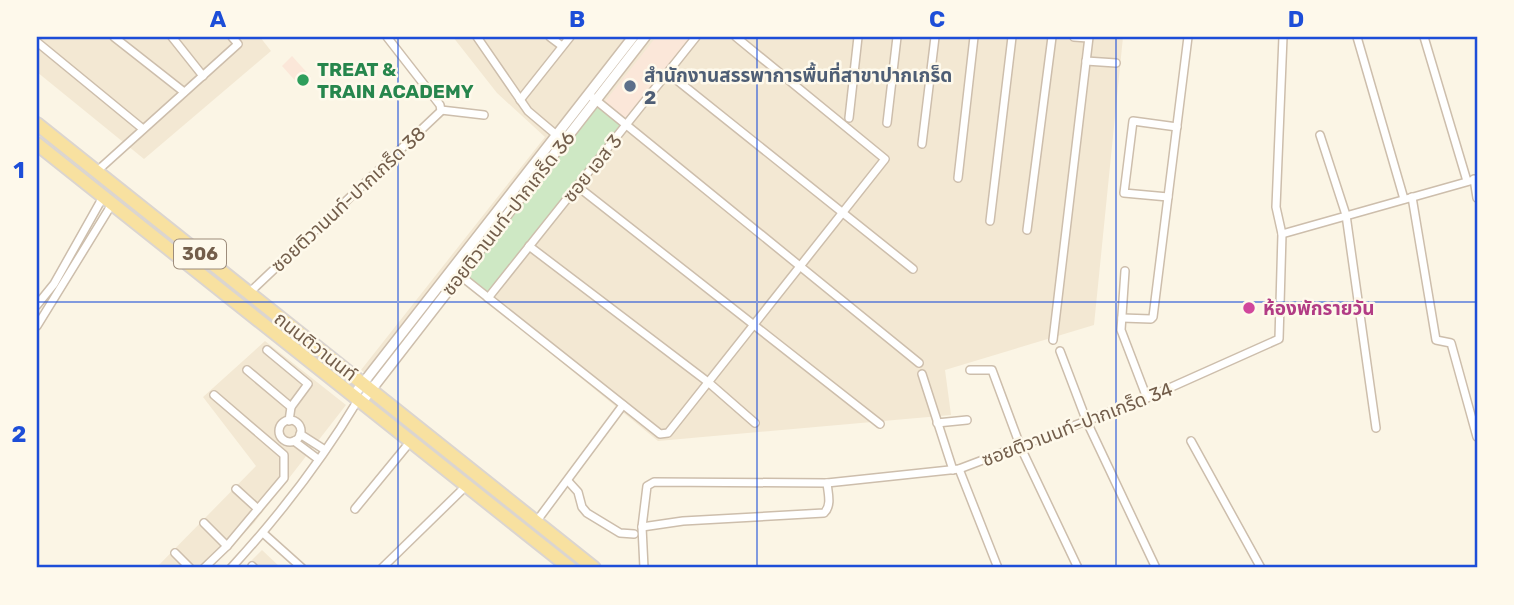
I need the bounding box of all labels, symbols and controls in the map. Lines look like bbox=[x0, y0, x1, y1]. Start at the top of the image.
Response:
text: A bbox=[210, 5, 227, 33]
text: B bbox=[569, 5, 585, 33]
text: C bbox=[929, 5, 945, 33]
text: D bbox=[1288, 5, 1304, 33]
place label: TREAT & TRAIN ACADEMY bbox=[317, 58, 474, 103]
place label: สำนักงานสรรพาการพื้นที่สาขาปากเกร็ด 2 bbox=[644, 62, 952, 109]
marker: TREAT & TRAIN ACADEMY bbox=[295, 72, 311, 88]
marker: สำนักงานสรรพาการพื้นที่สาขาปากเกร็ด 2 bbox=[622, 78, 638, 94]
street label: ซอยติวานนท์-ปากเกร็ด 38 bbox=[266, 122, 430, 277]
street label: ซอยติวานนท์-ปากเกร็ด 36 bbox=[437, 127, 580, 300]
street label: ซอย เอส 3 bbox=[558, 130, 627, 207]
text: 1 bbox=[13, 156, 25, 184]
road number: 306 bbox=[174, 240, 226, 268]
place label: ห้องพักรายวัน bbox=[1263, 297, 1375, 320]
marker: ห้องพักรายวัน bbox=[1241, 300, 1257, 316]
street label: ถนนติวานนท์ bbox=[270, 307, 362, 386]
street label: ซอยติวานนท์-ปากเกร็ด 34 bbox=[979, 377, 1176, 471]
text: 2 bbox=[12, 420, 26, 448]

